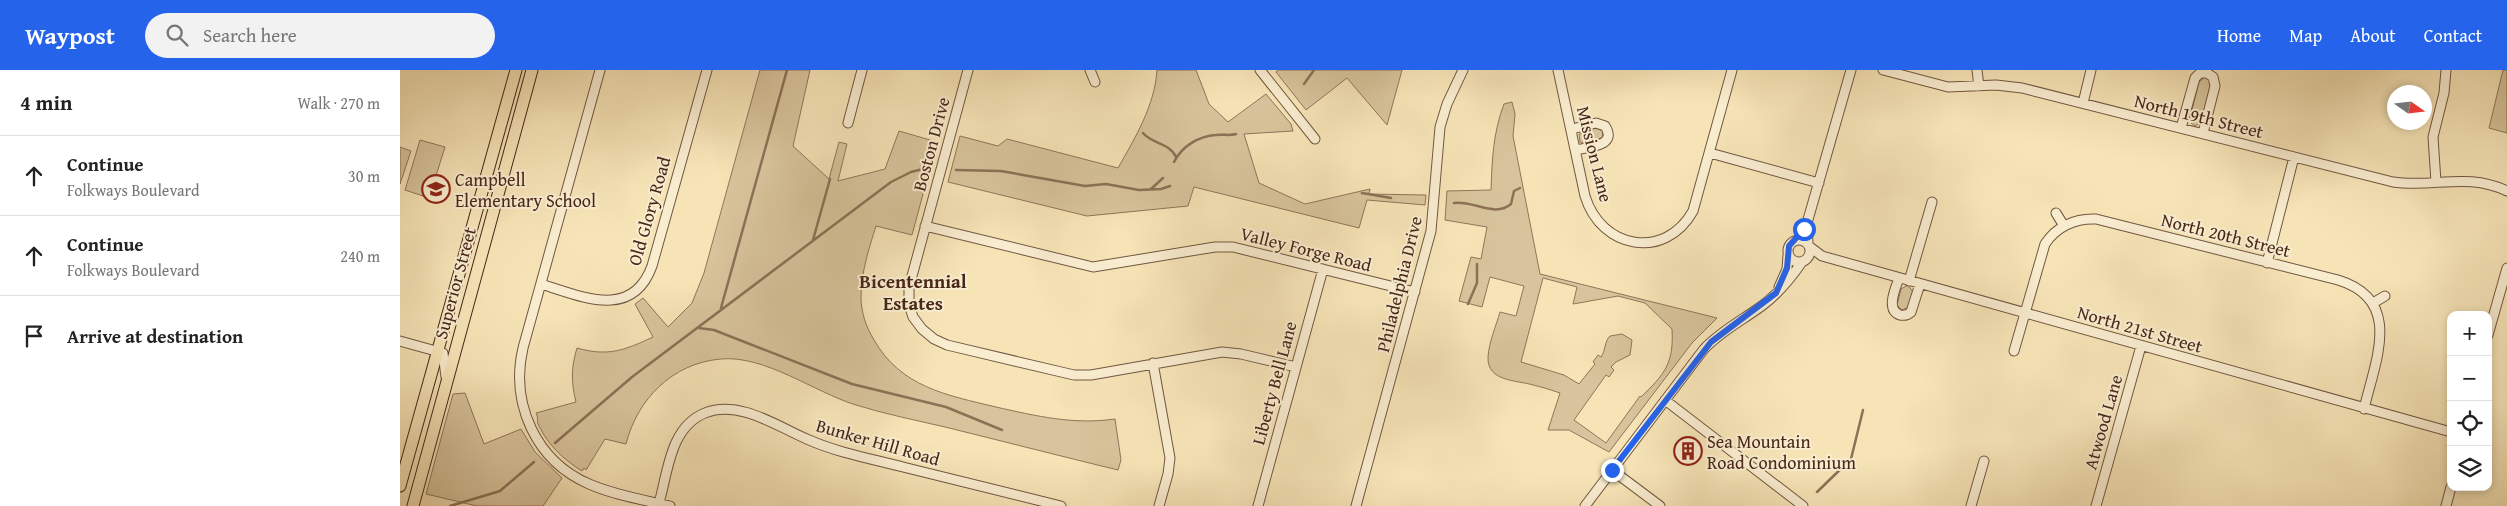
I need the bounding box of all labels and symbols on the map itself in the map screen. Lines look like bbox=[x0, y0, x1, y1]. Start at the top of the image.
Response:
north arrow bbox=[2387, 85, 2432, 130]
street label: North 19th Street bbox=[2132, 87, 2267, 145]
street label: Boston Drive bbox=[905, 94, 957, 194]
street label: Mission Lane bbox=[1570, 103, 1620, 205]
street label: Old Glory Road bbox=[621, 153, 678, 269]
place label: Campbell Elementary School bbox=[455, 166, 596, 214]
school or university icon: Campbell Elementary School bbox=[421, 174, 451, 204]
street label: North 20th Street bbox=[2159, 206, 2294, 264]
street label: Philadelphia Drive bbox=[1369, 213, 1429, 355]
route start bbox=[1793, 218, 1816, 241]
street label: Valley Forge Road bbox=[1238, 220, 1375, 278]
street label: Superior Street bbox=[427, 223, 483, 342]
district label: Bicentennial Estates bbox=[859, 267, 967, 317]
street label: North 21st Street bbox=[2074, 298, 2206, 360]
street label: Liberty Bell Lane bbox=[1245, 318, 1303, 448]
street label: Atwood Lane bbox=[2077, 371, 2129, 473]
street label: Bunker Hill Road bbox=[813, 411, 943, 473]
place label: Sea Mountain Road Condominium bbox=[1707, 428, 1856, 476]
building icon: Sea Mountain Road Condominium bbox=[1673, 436, 1703, 466]
route end bbox=[1601, 459, 1624, 482]

